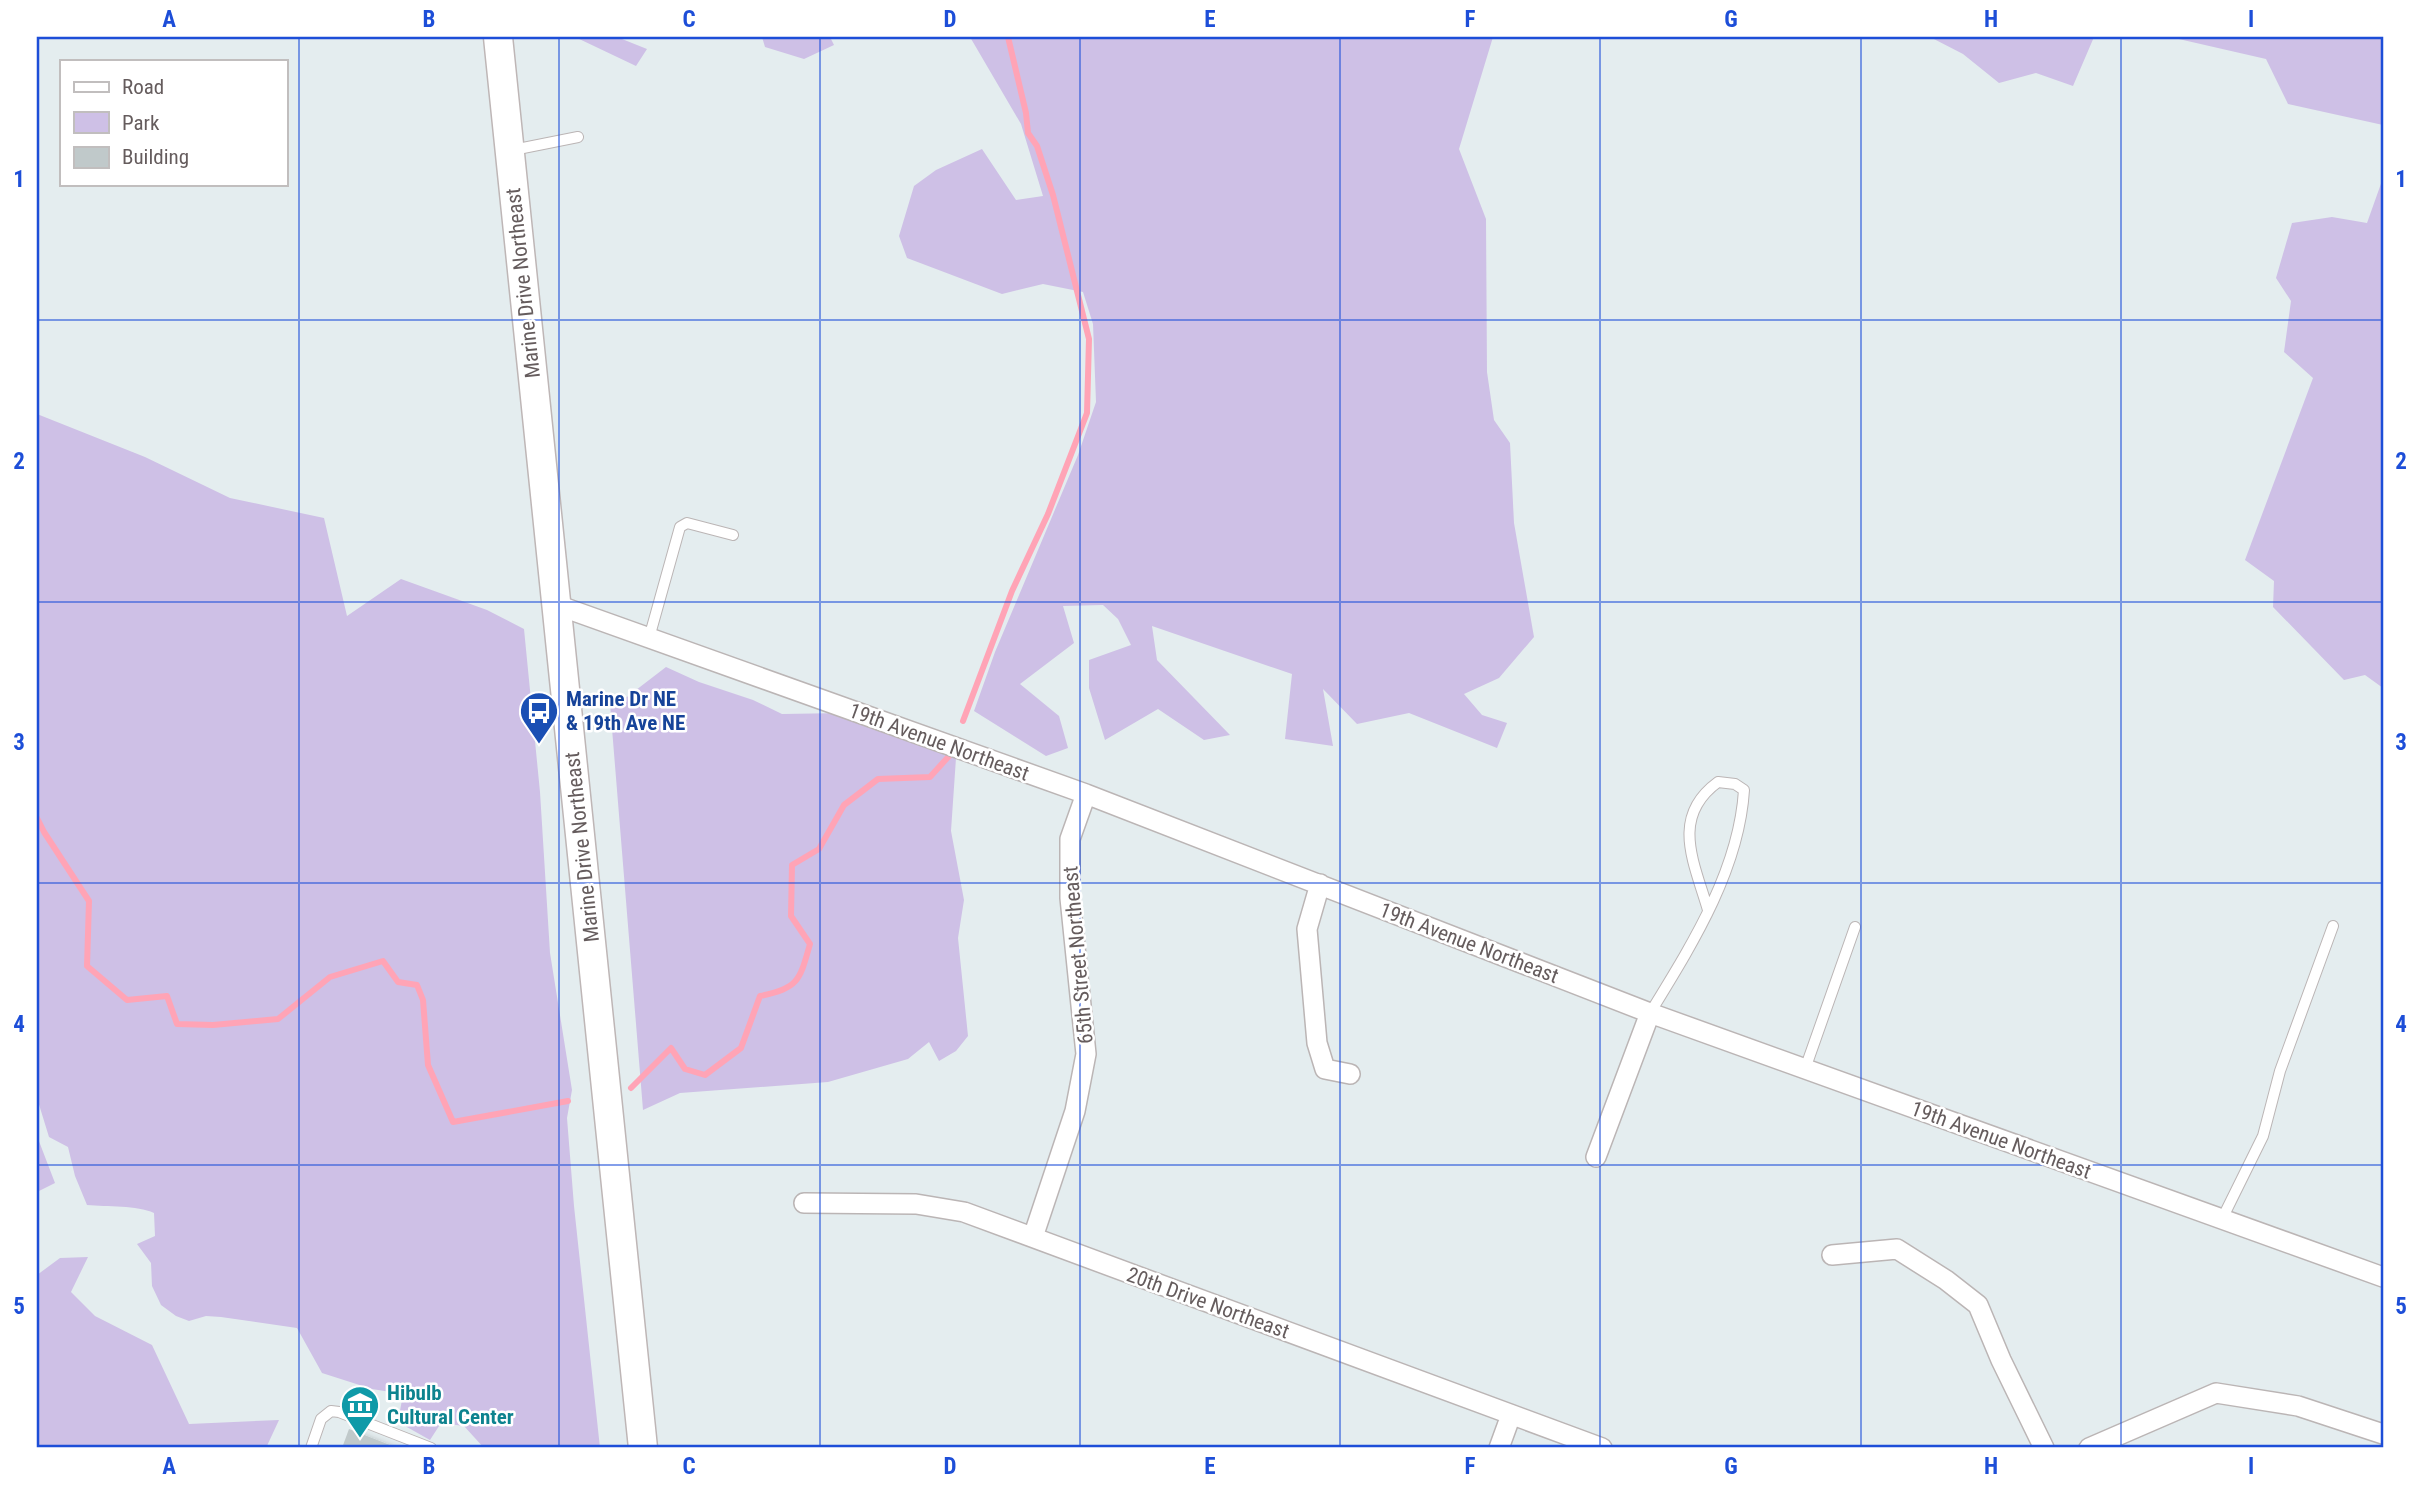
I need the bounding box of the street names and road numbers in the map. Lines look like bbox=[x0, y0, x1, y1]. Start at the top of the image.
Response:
street label: Marine Drive Northeast bbox=[501, 187, 545, 379]
street label: 19th Avenue Northeast bbox=[846, 698, 1032, 786]
street label: Marine Drive Northeast bbox=[560, 751, 604, 943]
street label: 65th Street Northeast bbox=[1058, 865, 1098, 1045]
street label: 19th Avenue Northeast bbox=[1376, 898, 1562, 988]
street label: 19th Avenue Northeast bbox=[1908, 1096, 2094, 1184]
street label: 20th Drive Northeast bbox=[1123, 1262, 1293, 1344]

